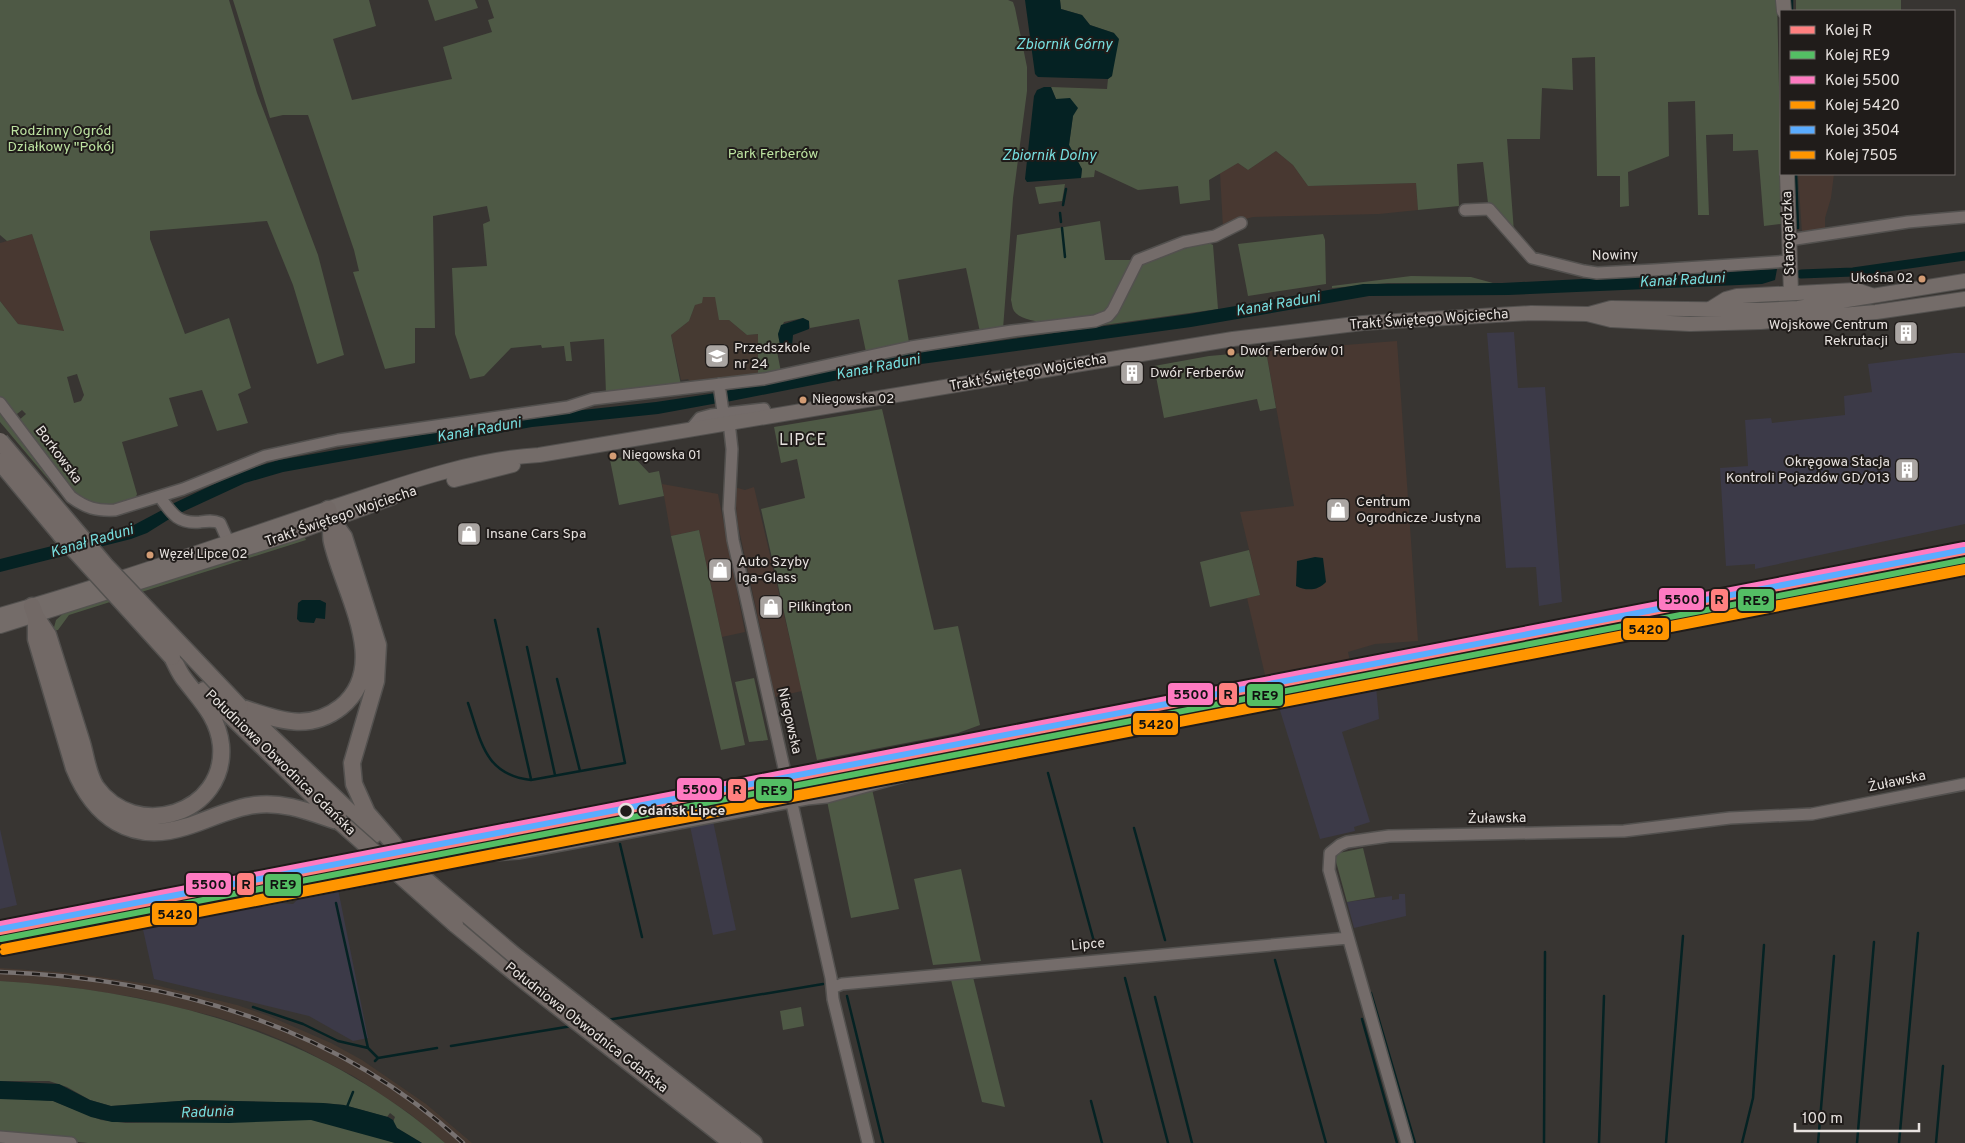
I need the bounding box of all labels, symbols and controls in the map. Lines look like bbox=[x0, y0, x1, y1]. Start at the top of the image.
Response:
legend bbox=[1780, 10, 1955, 175]
text: Kolej R bbox=[1825, 22, 1872, 41]
water label: Zbiornik Górny bbox=[1016, 36, 1113, 55]
text: Kolej RE9 bbox=[1825, 47, 1890, 66]
text: Kolej 5500 bbox=[1825, 72, 1900, 91]
text: Kolej 5420 bbox=[1825, 97, 1900, 116]
text: Kolej 3504 bbox=[1825, 122, 1900, 141]
park label: Rodzinny Ogród Działkowy "Pokój bbox=[7, 123, 115, 156]
park label: Park Ferberów bbox=[728, 146, 818, 163]
water label: Zbiornik Dolny bbox=[1002, 147, 1098, 166]
text: Kolej 7505 bbox=[1825, 147, 1898, 166]
street label: Starogardzka bbox=[1779, 191, 1799, 275]
street label: Nowiny bbox=[1592, 247, 1638, 265]
water label: Kanał Raduni bbox=[1639, 269, 1727, 293]
place label: Ukośna 02 bbox=[1851, 271, 1913, 287]
marker: Ukośna 02 bbox=[1917, 274, 1927, 284]
water label: Kanał Raduni bbox=[1234, 288, 1323, 322]
street label: Trakt Świętego Wojciecha bbox=[1349, 305, 1509, 334]
place label: Wojskowe Centrum Rekrutacji bbox=[1769, 317, 1888, 350]
building icon: Wojskowe Centrum Rekrutacji bbox=[1893, 320, 1919, 346]
place label: Przedszkole nr 24 bbox=[734, 340, 810, 373]
school or university icon: Przedszkole nr 24 bbox=[704, 343, 730, 369]
place label: Dwór Ferberów 01 bbox=[1240, 344, 1344, 360]
marker: Dwór Ferberów 01 bbox=[1226, 347, 1236, 357]
water label: Kanał Raduni bbox=[834, 350, 923, 385]
street label: Trakt Świętego Wojciecha bbox=[948, 350, 1108, 395]
building icon: Dwór Ferberów bbox=[1119, 360, 1145, 386]
place label: Dwór Ferberów bbox=[1150, 365, 1244, 382]
place label: Niegowska 02 bbox=[812, 392, 894, 408]
marker: Niegowska 02 bbox=[798, 395, 808, 405]
water label: Kanał Raduni bbox=[435, 414, 524, 448]
street label: Borkowska bbox=[31, 423, 85, 487]
district label: LIPCE bbox=[779, 431, 827, 451]
place label: Niegowska 01 bbox=[622, 448, 701, 464]
marker: Niegowska 01 bbox=[608, 451, 618, 461]
place label: Okręgowa Stacja Kontroli Pojazdów GD/013 bbox=[1726, 454, 1890, 487]
building icon: Okręgowa Stacja Kontroli Pojazdów GD/013 bbox=[1894, 457, 1920, 483]
street label: Trakt Świętego Wojciecha bbox=[263, 482, 419, 551]
place label: Centrum Ogrodnicze Justyna bbox=[1356, 494, 1481, 527]
shop icon: Centrum Ogrodnicze Justyna bbox=[1325, 497, 1351, 523]
water label: Kanał Raduni bbox=[48, 521, 137, 563]
shop icon: Insane Cars Spa bbox=[456, 521, 482, 547]
place label: Insane Cars Spa bbox=[486, 526, 586, 543]
place label: Węzeł Lipce 02 bbox=[159, 547, 248, 563]
marker: Węzeł Lipce 02 bbox=[145, 550, 155, 560]
place label: Auto Szyby Iga-Glass bbox=[738, 554, 810, 587]
shop icon: Auto Szyby Iga-Glass bbox=[707, 557, 733, 583]
line badge: 5500 bbox=[1658, 587, 1705, 611]
line badge: R bbox=[1710, 588, 1729, 612]
line badge: RE9 bbox=[1737, 588, 1775, 612]
text: 5500 bbox=[1664, 592, 1700, 609]
text: R bbox=[1714, 592, 1724, 609]
text: RE9 bbox=[1743, 593, 1770, 610]
shop icon: Pilkington bbox=[758, 594, 784, 620]
place label: Pilkington bbox=[788, 599, 852, 616]
line badge: 5420 bbox=[1622, 617, 1670, 641]
text: 5420 bbox=[1628, 622, 1664, 639]
line badge: 5500 bbox=[1167, 682, 1214, 706]
line badge: R bbox=[1218, 682, 1238, 706]
line badge: RE9 bbox=[1246, 683, 1284, 707]
street label: Niegowska bbox=[773, 686, 805, 756]
street label: Południowa Obwodnica Gdańska bbox=[201, 687, 359, 839]
text: 5500 bbox=[1173, 687, 1209, 704]
text: R bbox=[1223, 687, 1233, 704]
text: RE9 bbox=[1252, 688, 1279, 705]
line badge: 5420 bbox=[1132, 712, 1179, 736]
text: 5420 bbox=[1138, 717, 1174, 734]
street label: Żuławska bbox=[1866, 767, 1928, 796]
line badge: 5500 bbox=[676, 777, 723, 801]
line badge: R bbox=[727, 778, 747, 802]
line badge: RE9 bbox=[755, 778, 793, 802]
text: 5500 bbox=[682, 782, 718, 799]
text: R bbox=[732, 782, 742, 799]
text: RE9 bbox=[761, 783, 788, 800]
marker: Gdańsk Lipce bbox=[618, 803, 634, 819]
place label: Gdańsk Lipce bbox=[638, 803, 726, 820]
street label: Żuławska bbox=[1467, 809, 1527, 828]
line badge: 5500 bbox=[185, 872, 232, 896]
line badge: R bbox=[236, 872, 255, 896]
line badge: RE9 bbox=[264, 873, 302, 897]
text: 5500 bbox=[191, 877, 227, 894]
text: R bbox=[241, 877, 251, 894]
text: RE9 bbox=[270, 877, 297, 894]
line badge: 5420 bbox=[151, 902, 198, 926]
text: 5420 bbox=[157, 907, 193, 924]
street label: Lipce bbox=[1070, 935, 1106, 955]
street label: Południowa Obwodnica Gdańska bbox=[501, 959, 671, 1097]
scale bar bbox=[1795, 1100, 1919, 1132]
water label: Radunia bbox=[180, 1103, 234, 1123]
text: 100 m bbox=[1802, 1110, 1843, 1129]

